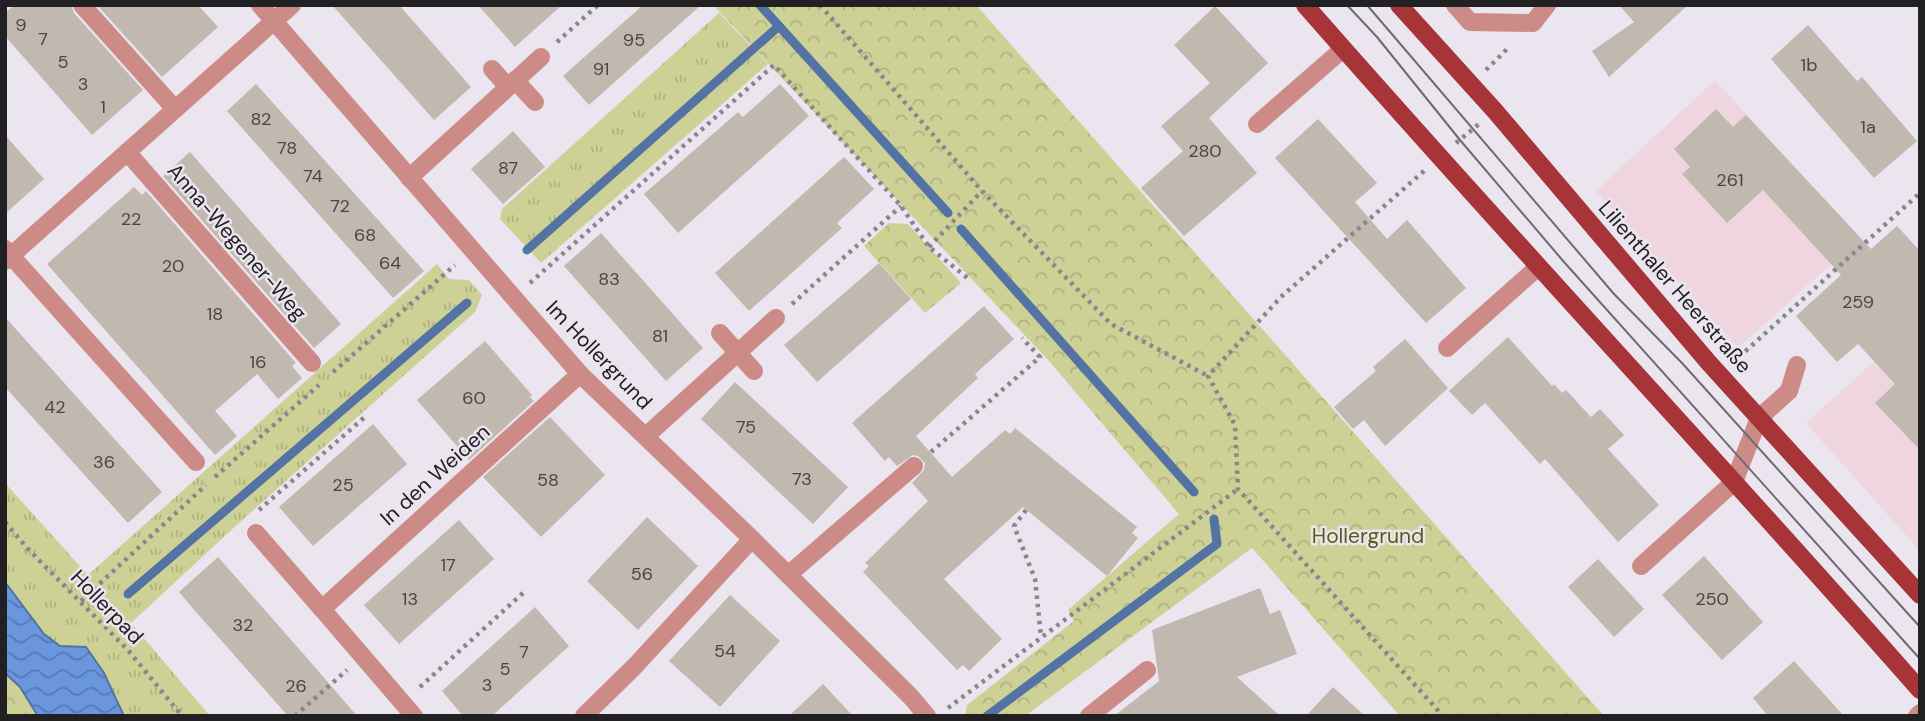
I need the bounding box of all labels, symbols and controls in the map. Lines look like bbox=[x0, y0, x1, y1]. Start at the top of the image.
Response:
house number: 9 bbox=[15, 13, 27, 37]
house number: 7 bbox=[38, 27, 48, 51]
house number: 95 bbox=[623, 28, 645, 52]
house number: 5 bbox=[58, 50, 68, 74]
house number: 1b bbox=[1801, 53, 1817, 77]
house number: 91 bbox=[593, 57, 609, 81]
house number: 3 bbox=[78, 72, 88, 96]
house number: 1 bbox=[100, 95, 106, 119]
house number: 82 bbox=[250, 107, 272, 131]
house number: 1a bbox=[1860, 115, 1876, 139]
house number: 78 bbox=[277, 136, 297, 160]
house number: 280 bbox=[1188, 139, 1222, 163]
house number: 87 bbox=[498, 156, 518, 180]
street label: Anna-Wegener-Weg bbox=[161, 158, 313, 327]
house number: 74 bbox=[303, 164, 323, 188]
house number: 261 bbox=[1716, 168, 1744, 192]
house number: 72 bbox=[330, 194, 350, 218]
street label: Lilienthaler Heerstraße bbox=[1592, 195, 1758, 379]
house number: 22 bbox=[121, 207, 141, 231]
house number: 68 bbox=[354, 223, 376, 247]
house number: 64 bbox=[379, 251, 401, 275]
house number: 20 bbox=[162, 254, 184, 278]
house number: 83 bbox=[598, 267, 620, 291]
house number: 259 bbox=[1842, 290, 1874, 314]
street label: Im Hollergrund bbox=[540, 294, 658, 416]
house number: 18 bbox=[207, 302, 223, 326]
house number: 81 bbox=[652, 324, 668, 348]
house number: 16 bbox=[250, 350, 266, 374]
house number: 60 bbox=[462, 386, 486, 410]
house number: 42 bbox=[44, 395, 66, 419]
house number: 75 bbox=[736, 415, 756, 439]
street label: In den Weiden bbox=[374, 418, 496, 532]
house number: 36 bbox=[93, 450, 115, 474]
house number: 73 bbox=[792, 467, 812, 491]
house number: 58 bbox=[537, 468, 559, 492]
house number: 25 bbox=[332, 473, 354, 497]
park label: Hollergrund bbox=[1312, 522, 1424, 550]
house number: 17 bbox=[440, 553, 456, 577]
house number: 56 bbox=[631, 562, 653, 586]
street label: Hollerpad bbox=[64, 564, 150, 650]
house number: 13 bbox=[402, 587, 418, 611]
house number: 250 bbox=[1695, 587, 1729, 611]
house number: 32 bbox=[232, 613, 254, 637]
house number: 54 bbox=[714, 639, 736, 663]
house number: 7 bbox=[519, 640, 529, 664]
house number: 5 bbox=[500, 657, 510, 681]
house number: 3 bbox=[482, 673, 492, 697]
house number: 26 bbox=[285, 674, 307, 698]

